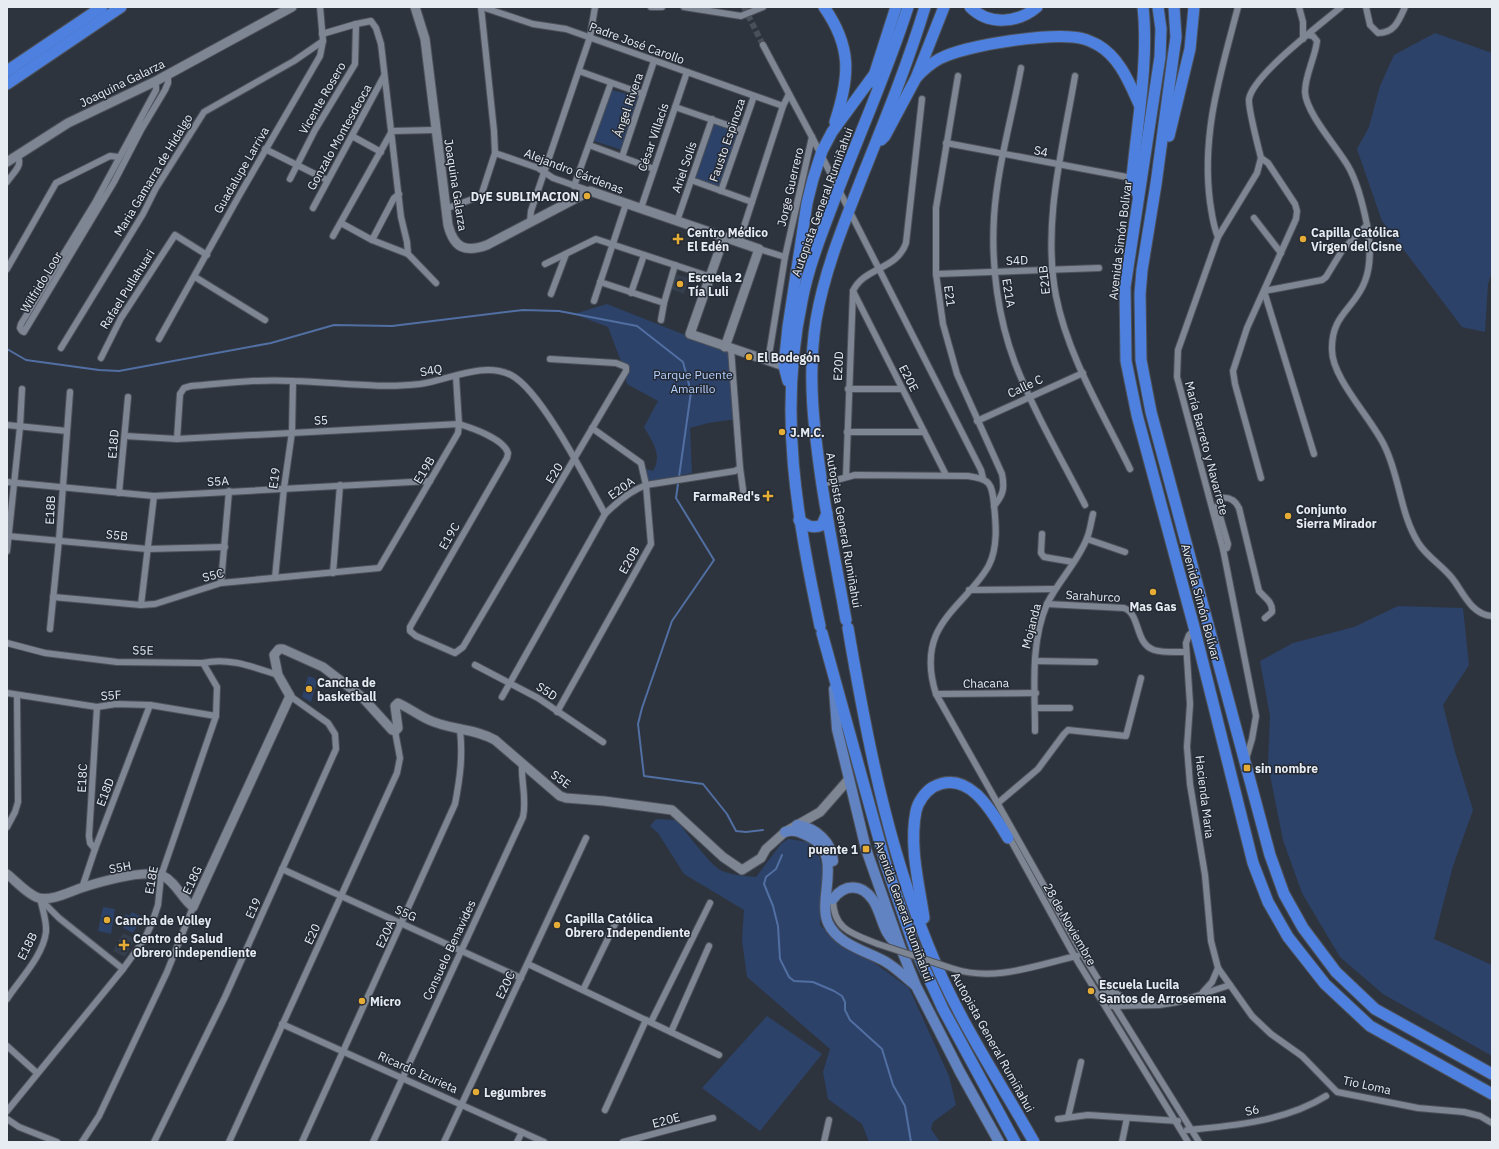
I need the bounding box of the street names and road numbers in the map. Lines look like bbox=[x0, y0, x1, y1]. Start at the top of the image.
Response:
street label: Padre José Carollo bbox=[587, 19, 687, 67]
street label: Joaquina Galarza bbox=[77, 56, 168, 110]
street label: Vicente Rosero bbox=[295, 59, 349, 137]
street label: Ángel Rivera bbox=[610, 70, 646, 139]
street label: Gonzalo Montesdeoca bbox=[304, 81, 375, 193]
street label: Fausto Espinoza bbox=[706, 96, 748, 184]
street label: César Villacís bbox=[634, 101, 672, 173]
street label: Maria Gamarra de Hidalgo bbox=[111, 111, 196, 239]
street label: Guadalupe Larriva bbox=[210, 123, 272, 216]
street label: Autopista General Rumiñahui bbox=[788, 125, 856, 279]
street label: Joaquina Galarza bbox=[441, 138, 471, 233]
street label: Ariel Solís bbox=[668, 139, 700, 195]
street label: S4 bbox=[1033, 142, 1049, 160]
street label: Alejandro Cárdenas bbox=[522, 145, 626, 197]
street label: Jorge Guerrero bbox=[774, 146, 806, 228]
street label: Avenida Simón Bolívar bbox=[1105, 179, 1135, 301]
street label: Rafael Pullahuari bbox=[96, 246, 158, 332]
street label: Wilfrido Loor bbox=[17, 248, 65, 315]
street label: S4D bbox=[1006, 252, 1028, 268]
street label: E21B bbox=[1035, 265, 1053, 295]
street label: E21A bbox=[999, 277, 1019, 309]
street label: E21 bbox=[941, 284, 959, 308]
street label: E20D bbox=[830, 351, 846, 381]
street label: S4Q bbox=[419, 361, 443, 379]
street label: E20E bbox=[896, 362, 922, 394]
street label: Calle C bbox=[1005, 371, 1046, 401]
street label: María Barreto y Navarrete bbox=[1182, 379, 1232, 517]
street label: S5 bbox=[314, 412, 328, 428]
street label: E18D bbox=[104, 429, 122, 459]
street label: Autopista General Rumiñahui bbox=[823, 451, 865, 609]
street label: E19B bbox=[410, 453, 438, 486]
street label: E20 bbox=[542, 460, 566, 486]
street label: E19 bbox=[265, 466, 283, 490]
street label: S5A bbox=[207, 473, 230, 489]
street label: E20A bbox=[605, 473, 637, 502]
street label: E18B bbox=[42, 495, 58, 525]
street label: E19C bbox=[435, 519, 463, 552]
street label: S5B bbox=[105, 526, 129, 544]
street label: Avenida Simón Bolívar bbox=[1178, 542, 1224, 663]
street label: E20B bbox=[615, 543, 643, 576]
street label: S5C bbox=[201, 565, 226, 585]
street label: Sarahurco bbox=[1065, 587, 1121, 605]
street label: Mojanda bbox=[1018, 601, 1044, 650]
street label: S5E bbox=[132, 642, 154, 658]
street label: Chacana bbox=[963, 675, 1010, 691]
street label: S5D bbox=[534, 679, 560, 703]
street label: S5F bbox=[100, 687, 122, 703]
street label: Hacienda Maria bbox=[1192, 755, 1218, 840]
street label: E18C bbox=[74, 763, 90, 793]
street label: S5E bbox=[548, 767, 574, 791]
street label: E18D bbox=[93, 776, 117, 808]
street label: Avenida General Rumiñahui bbox=[871, 838, 937, 984]
street label: S5H bbox=[108, 858, 132, 876]
street label: E18G bbox=[179, 863, 205, 897]
street label: E18E bbox=[141, 865, 161, 895]
street label: 28 de Noviembre bbox=[1040, 880, 1100, 968]
street label: E19 bbox=[242, 895, 264, 921]
street label: Consuelo Benavides bbox=[419, 897, 479, 1003]
street label: S5G bbox=[393, 902, 419, 924]
street label: E20A bbox=[372, 917, 398, 950]
street label: E20 bbox=[301, 921, 323, 947]
street label: E18B bbox=[14, 929, 40, 962]
street label: E20C bbox=[492, 968, 518, 1001]
street label: Autopista General Rumiñahui bbox=[948, 969, 1038, 1115]
street label: Ricardo Izurieta bbox=[376, 1048, 461, 1097]
street label: Tio Loma bbox=[1342, 1073, 1393, 1098]
street label: S6 bbox=[1243, 1101, 1261, 1119]
street label: E20E bbox=[650, 1109, 682, 1131]

